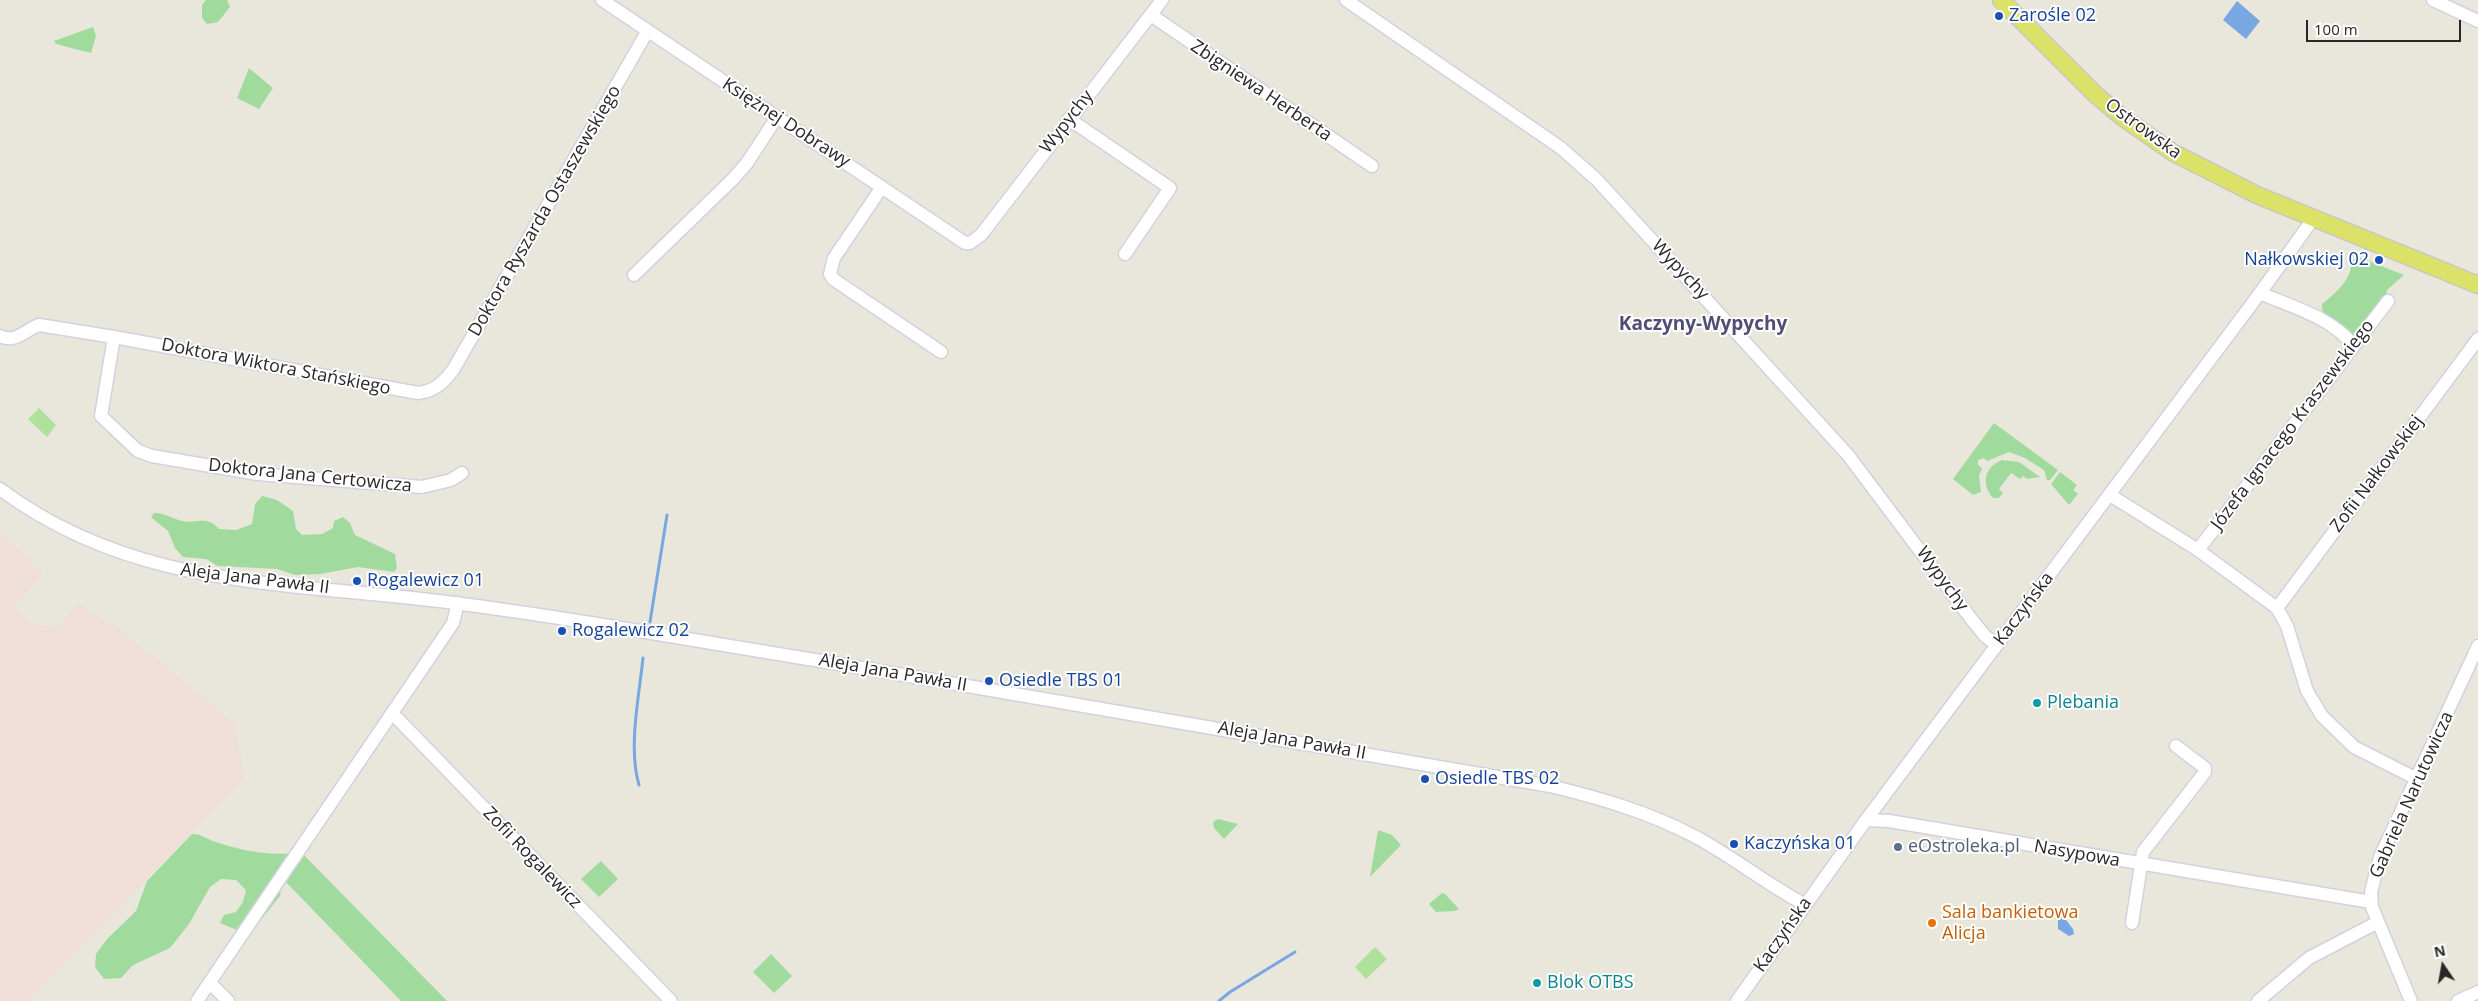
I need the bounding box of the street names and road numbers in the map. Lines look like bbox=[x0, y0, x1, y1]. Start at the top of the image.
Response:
street label: Zbigniewa Herberta bbox=[1186, 36, 1336, 146]
street label: Księżnej Dobrawy bbox=[718, 74, 854, 172]
street label: Doktora Ryszarda Ostaszewskiego bbox=[464, 82, 626, 340]
street label: Wypychy bbox=[1036, 86, 1098, 158]
street label: Ostrowska bbox=[2101, 94, 2185, 164]
street label: Wypychy bbox=[1647, 235, 1713, 305]
street label: Józefa Ignacego Kraszewskiego bbox=[2207, 316, 2379, 534]
street label: Doktora Wiktora Stańskiego bbox=[160, 334, 392, 400]
street label: Zofii Nałkowskiej bbox=[2326, 411, 2428, 537]
street label: Doktora Jana Certowicza bbox=[207, 455, 413, 497]
street label: Wypychy bbox=[1911, 543, 1973, 615]
street label: Aleja Jana Pawła II bbox=[179, 559, 331, 599]
street label: Kaczyńska bbox=[1989, 568, 2059, 650]
street label: Aleja Jana Pawła II bbox=[817, 649, 969, 697]
street label: Gabriela Narutowicza bbox=[2366, 708, 2458, 882]
street label: Aleja Jana Pawła II bbox=[1216, 717, 1368, 765]
street label: Zofii Rogalewicz bbox=[478, 803, 586, 913]
street label: Nasypowa bbox=[2032, 836, 2122, 872]
street label: Kaczyńska bbox=[1749, 894, 1817, 976]

